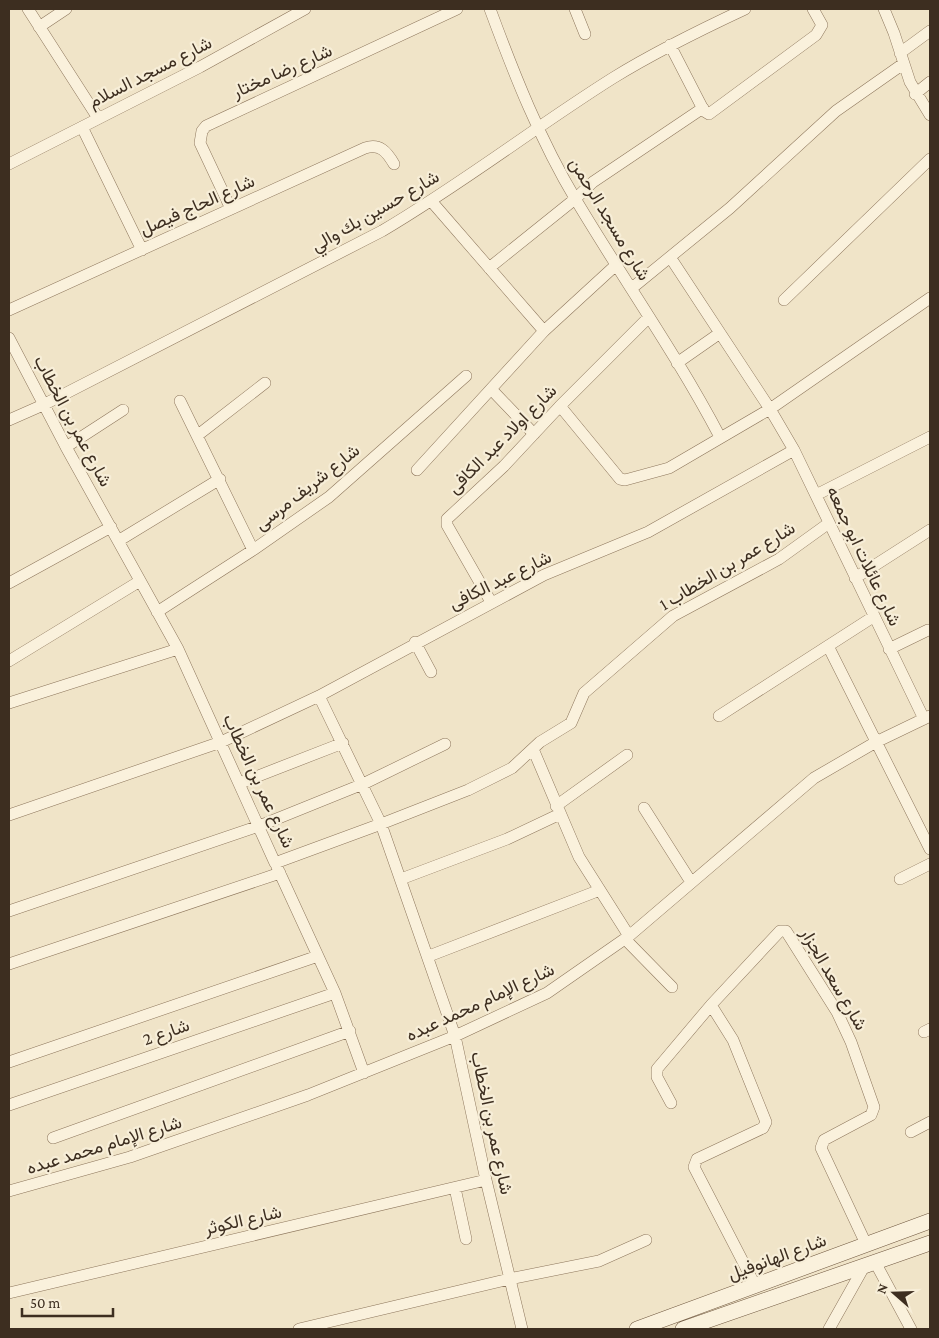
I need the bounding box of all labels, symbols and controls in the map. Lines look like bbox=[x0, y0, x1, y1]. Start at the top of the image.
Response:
street label: شارع مسجد السلام bbox=[85, 32, 216, 113]
street label: شارع رضا مختار bbox=[228, 40, 336, 104]
street label: شارع مسجد الرحمن bbox=[564, 154, 655, 285]
street label: شارع حسين بك والي bbox=[307, 166, 445, 260]
street label: شارع الحاج فيصل bbox=[136, 171, 258, 241]
street label: شارع عمر بن الخطاب bbox=[28, 352, 116, 491]
street label: شارع اولاد عبد الكافى bbox=[443, 380, 562, 499]
street label: شارع شريف مرسى bbox=[251, 440, 365, 536]
street label: شارع عائلات ابو جمعه bbox=[821, 483, 905, 630]
street label: شارع عمر بن الخطاب 1 bbox=[655, 518, 800, 616]
street label: شارع عبد الكافى bbox=[446, 547, 555, 615]
street label: شارع عمر بن الخطاب bbox=[217, 711, 299, 852]
street label: شارع سعد الجزار bbox=[794, 923, 871, 1035]
street label: شارع الإمام محمد عبده bbox=[403, 959, 558, 1047]
street label: شارع 2 bbox=[140, 1015, 193, 1051]
street label: شارع عمر بن الخطاب bbox=[465, 1050, 517, 1197]
street label: شارع الإمام محمد عبده bbox=[24, 1112, 185, 1180]
street label: شارع الكوثر bbox=[201, 1201, 284, 1241]
street label: شارع الهانوفيل bbox=[725, 1230, 830, 1286]
north arrow bbox=[869, 1268, 919, 1318]
text: N bbox=[873, 1281, 891, 1296]
scale bar bbox=[22, 1286, 114, 1318]
text: 50 m bbox=[30, 1295, 60, 1311]

